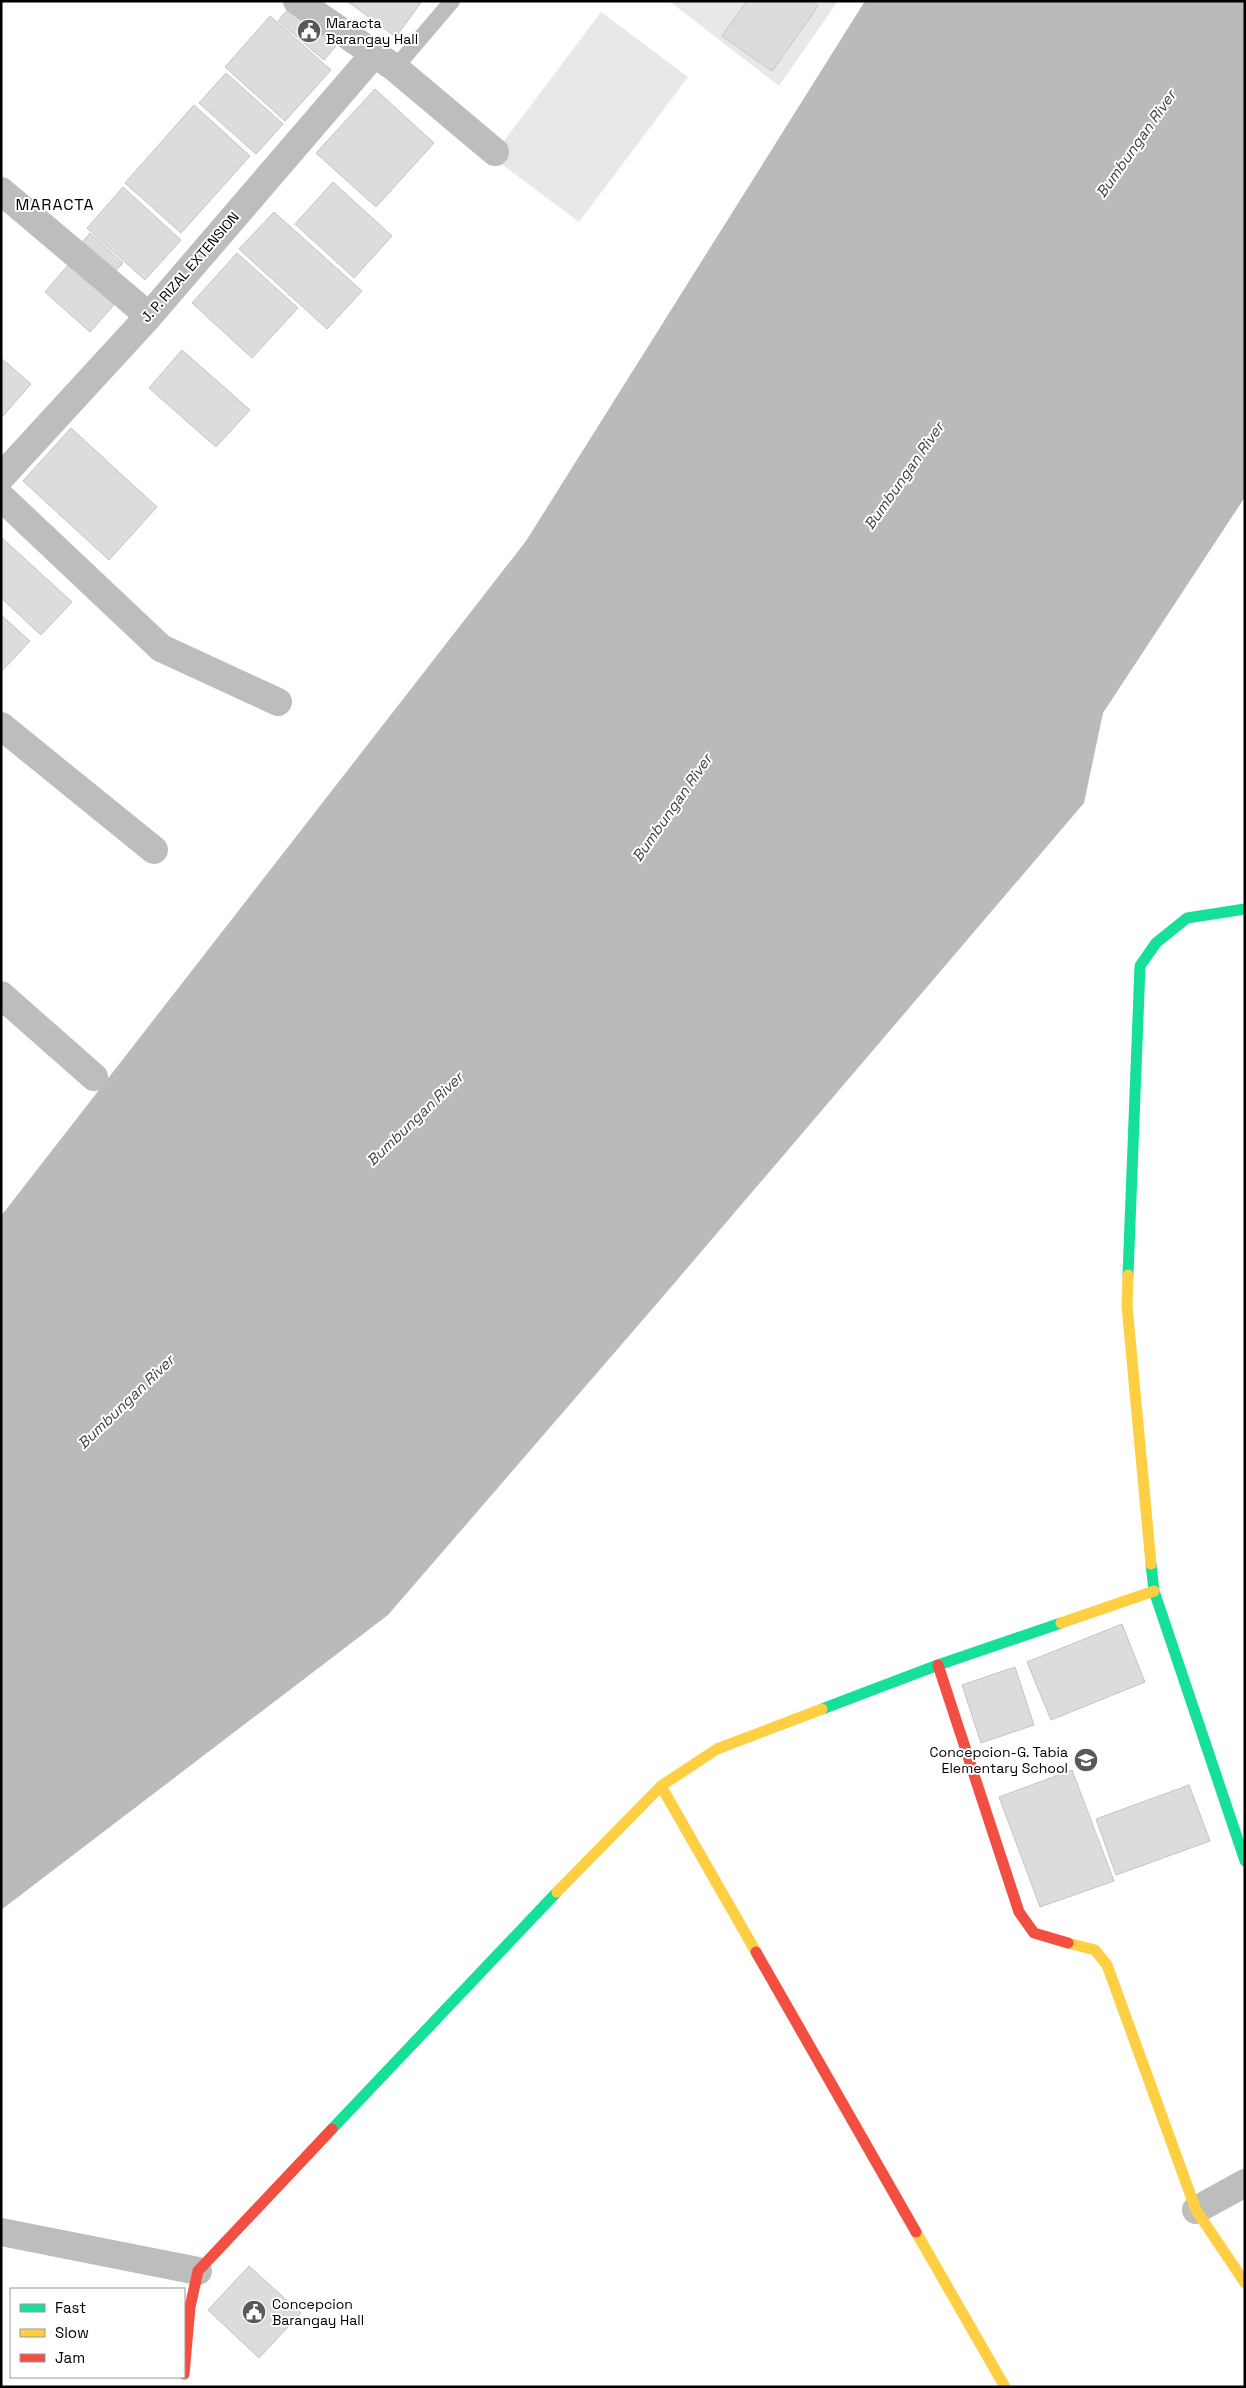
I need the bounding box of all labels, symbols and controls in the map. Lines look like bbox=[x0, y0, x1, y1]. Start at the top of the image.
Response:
place label: Maracta Barangay Hall bbox=[326, 14, 418, 48]
public building icon: Maracta Barangay Hall bbox=[296, 18, 322, 44]
water label: Bumbungan River bbox=[1091, 85, 1181, 201]
district label: MARACTA bbox=[15, 194, 95, 215]
street label: J. P. RIZAL EXTENSION bbox=[137, 208, 243, 326]
water label: Bumbungan River bbox=[859, 417, 949, 533]
water label: Bumbungan River bbox=[627, 749, 717, 865]
water label: Bumbungan River bbox=[362, 1067, 468, 1170]
water label: Bumbungan River bbox=[73, 1350, 179, 1453]
place label: Concepcion-G. Tabia Elementary School bbox=[930, 1743, 1068, 1777]
school or university icon: Concepcion-G. Tabia Elementary School bbox=[1073, 1747, 1099, 1773]
legend bbox=[10, 2288, 185, 2378]
place label: Concepcion Barangay Hall bbox=[272, 2295, 364, 2329]
text: Fast bbox=[55, 2298, 86, 2317]
public building icon: Concepcion Barangay Hall bbox=[241, 2299, 267, 2325]
text: Slow bbox=[55, 2323, 89, 2342]
text: Jam bbox=[55, 2348, 85, 2367]

